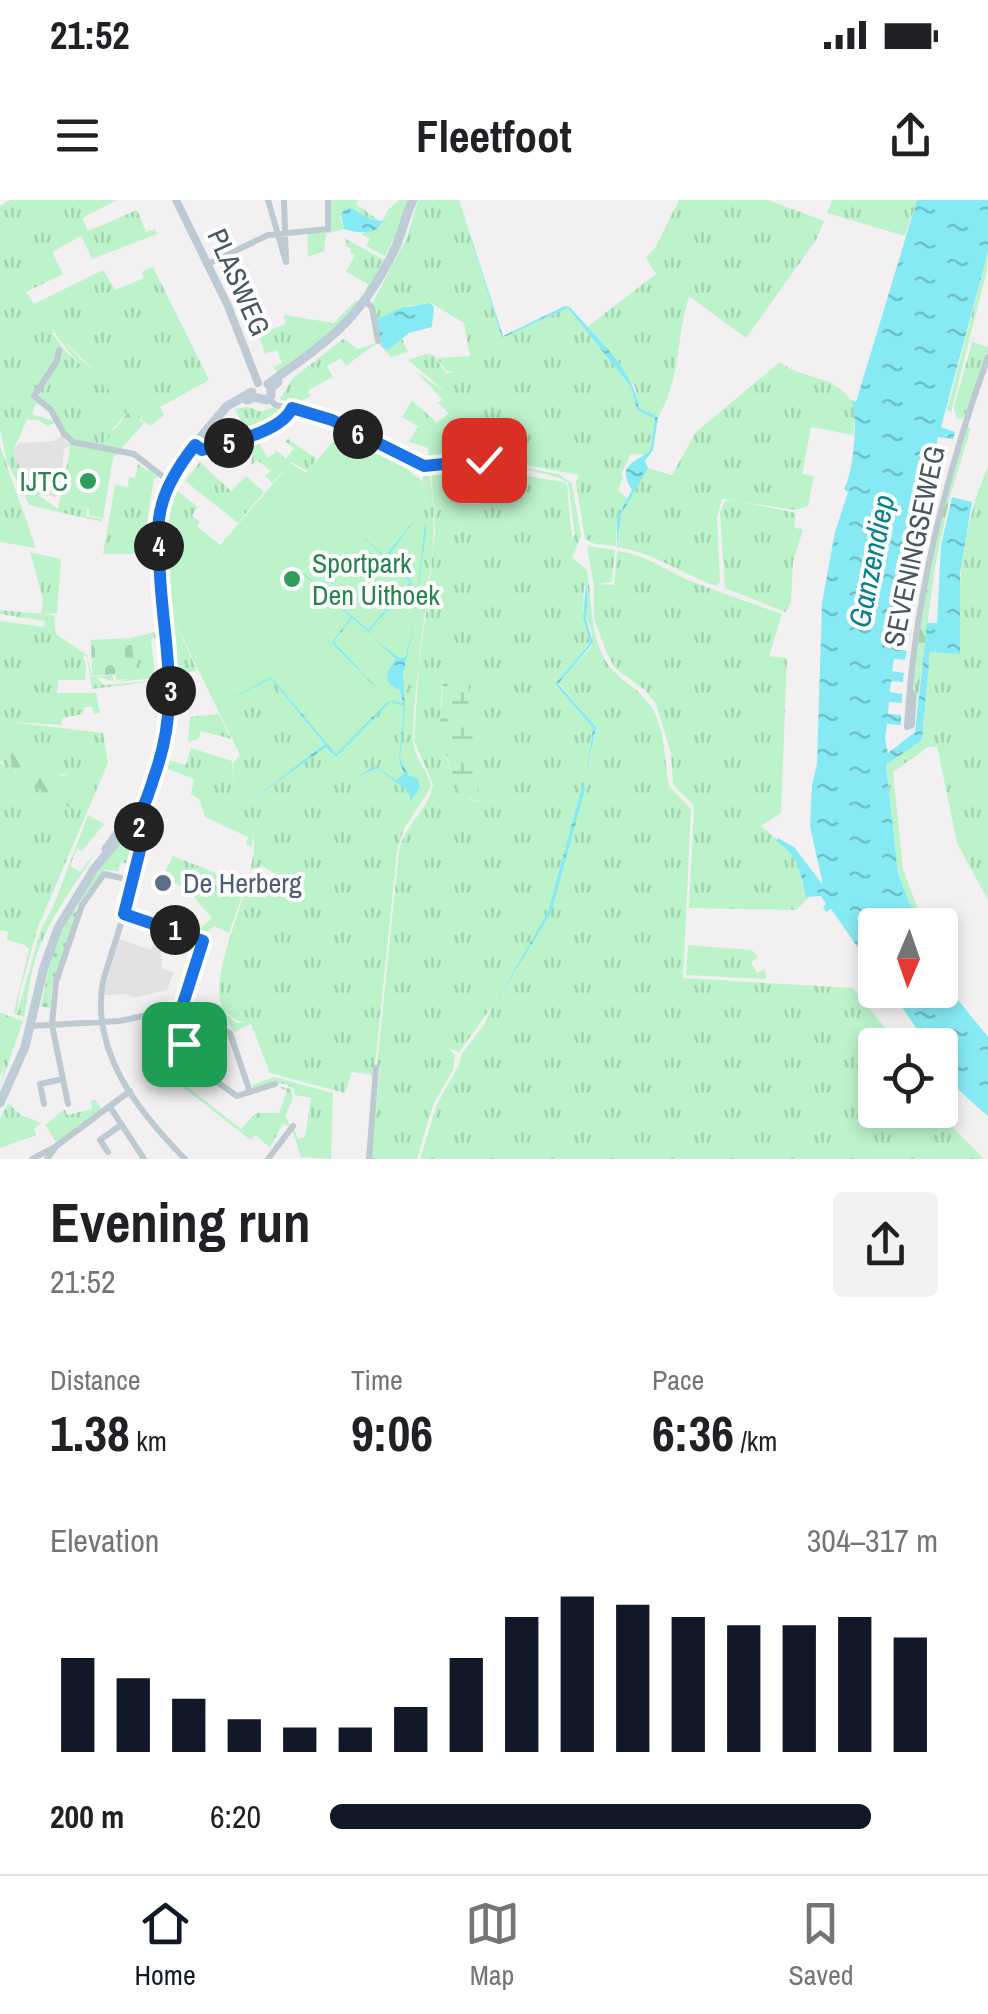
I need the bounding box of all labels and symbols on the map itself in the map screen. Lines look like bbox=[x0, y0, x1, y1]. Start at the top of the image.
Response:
street label: PLASWEG bbox=[199, 222, 279, 342]
pin: 6 bbox=[333, 409, 383, 459]
pin: 5 bbox=[204, 418, 254, 468]
pin bbox=[442, 418, 527, 503]
street label: SEVENINGSEWEG bbox=[874, 442, 954, 650]
place label: IJTC bbox=[20, 462, 68, 500]
marker: IJTC bbox=[77, 470, 99, 492]
water label: Ganzendiep bbox=[839, 491, 903, 631]
pin: 4 bbox=[134, 521, 184, 571]
place label: Sportpark Den Uithoek bbox=[312, 544, 440, 614]
marker: Sportpark Den Uithoek bbox=[281, 568, 303, 590]
pin: 3 bbox=[146, 666, 196, 716]
pin: 2 bbox=[114, 802, 164, 852]
place label: De Herberg bbox=[183, 864, 302, 902]
marker: De Herberg bbox=[152, 872, 174, 894]
pin: 1 bbox=[150, 905, 200, 955]
north arrow bbox=[858, 908, 958, 1008]
pin bbox=[142, 1002, 227, 1087]

